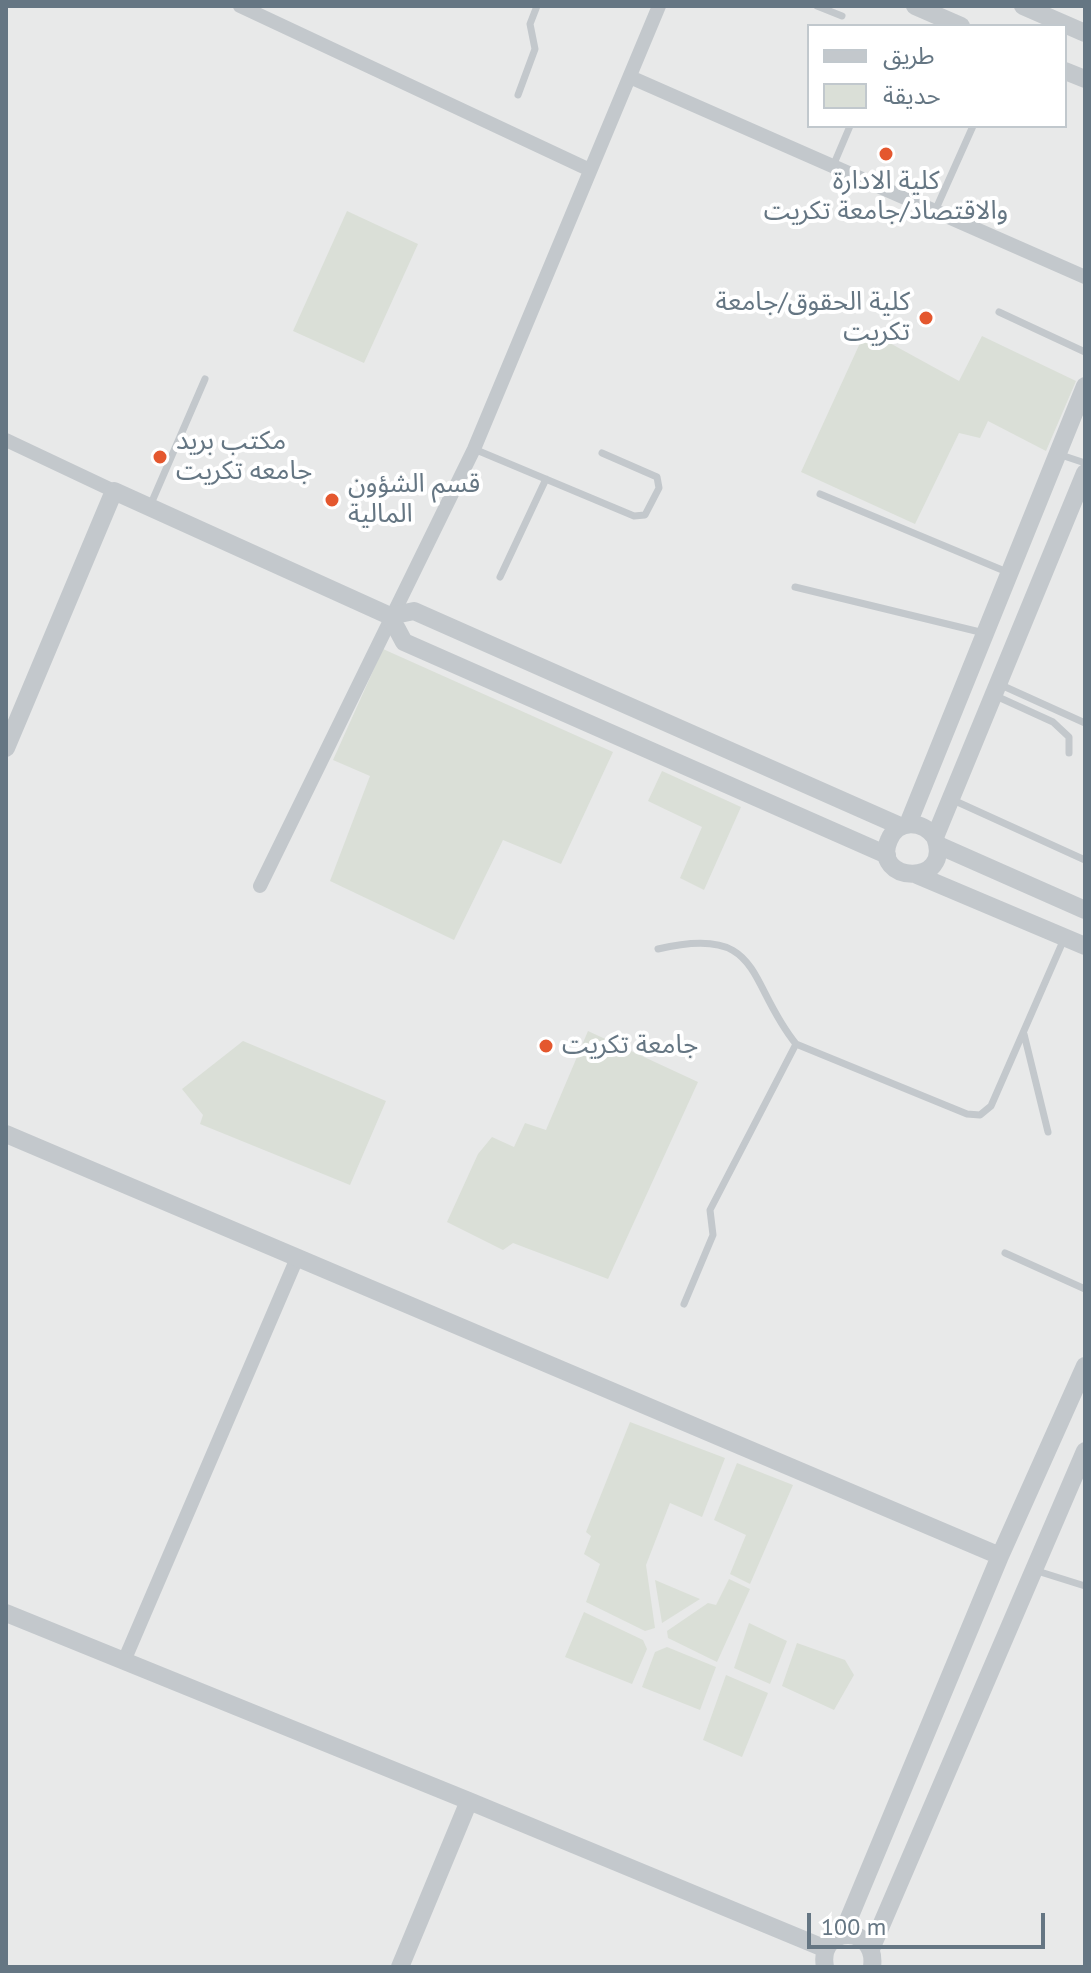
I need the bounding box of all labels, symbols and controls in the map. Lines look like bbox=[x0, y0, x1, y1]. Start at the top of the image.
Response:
legend bbox=[807, 24, 1067, 128]
text: طريق bbox=[883, 40, 935, 71]
text: حديقة bbox=[883, 80, 941, 111]
marker: كلية الادارة والاقتصاد/جامعة تكريت bbox=[877, 145, 895, 163]
place label: كلية الادارة والاقتصاد/جامعة تكريت bbox=[764, 166, 1008, 228]
place label: كلية الحقوق/جامعة تكريت bbox=[716, 287, 910, 348]
marker: كلية الحقوق/جامعة تكريت bbox=[917, 309, 935, 327]
place label: مكتب بريد جامعه تكريت bbox=[176, 426, 312, 488]
marker: مكتب بريد جامعه تكريت bbox=[151, 448, 169, 466]
place label: قسم الشؤون المالية bbox=[348, 469, 480, 530]
marker: قسم الشؤون المالية bbox=[323, 491, 341, 509]
place label: جامعة تكريت bbox=[562, 1030, 698, 1062]
marker: جامعة تكريت bbox=[537, 1037, 555, 1055]
scale bar bbox=[811, 1897, 1049, 1947]
text: 100 m bbox=[821, 1911, 886, 1942]

